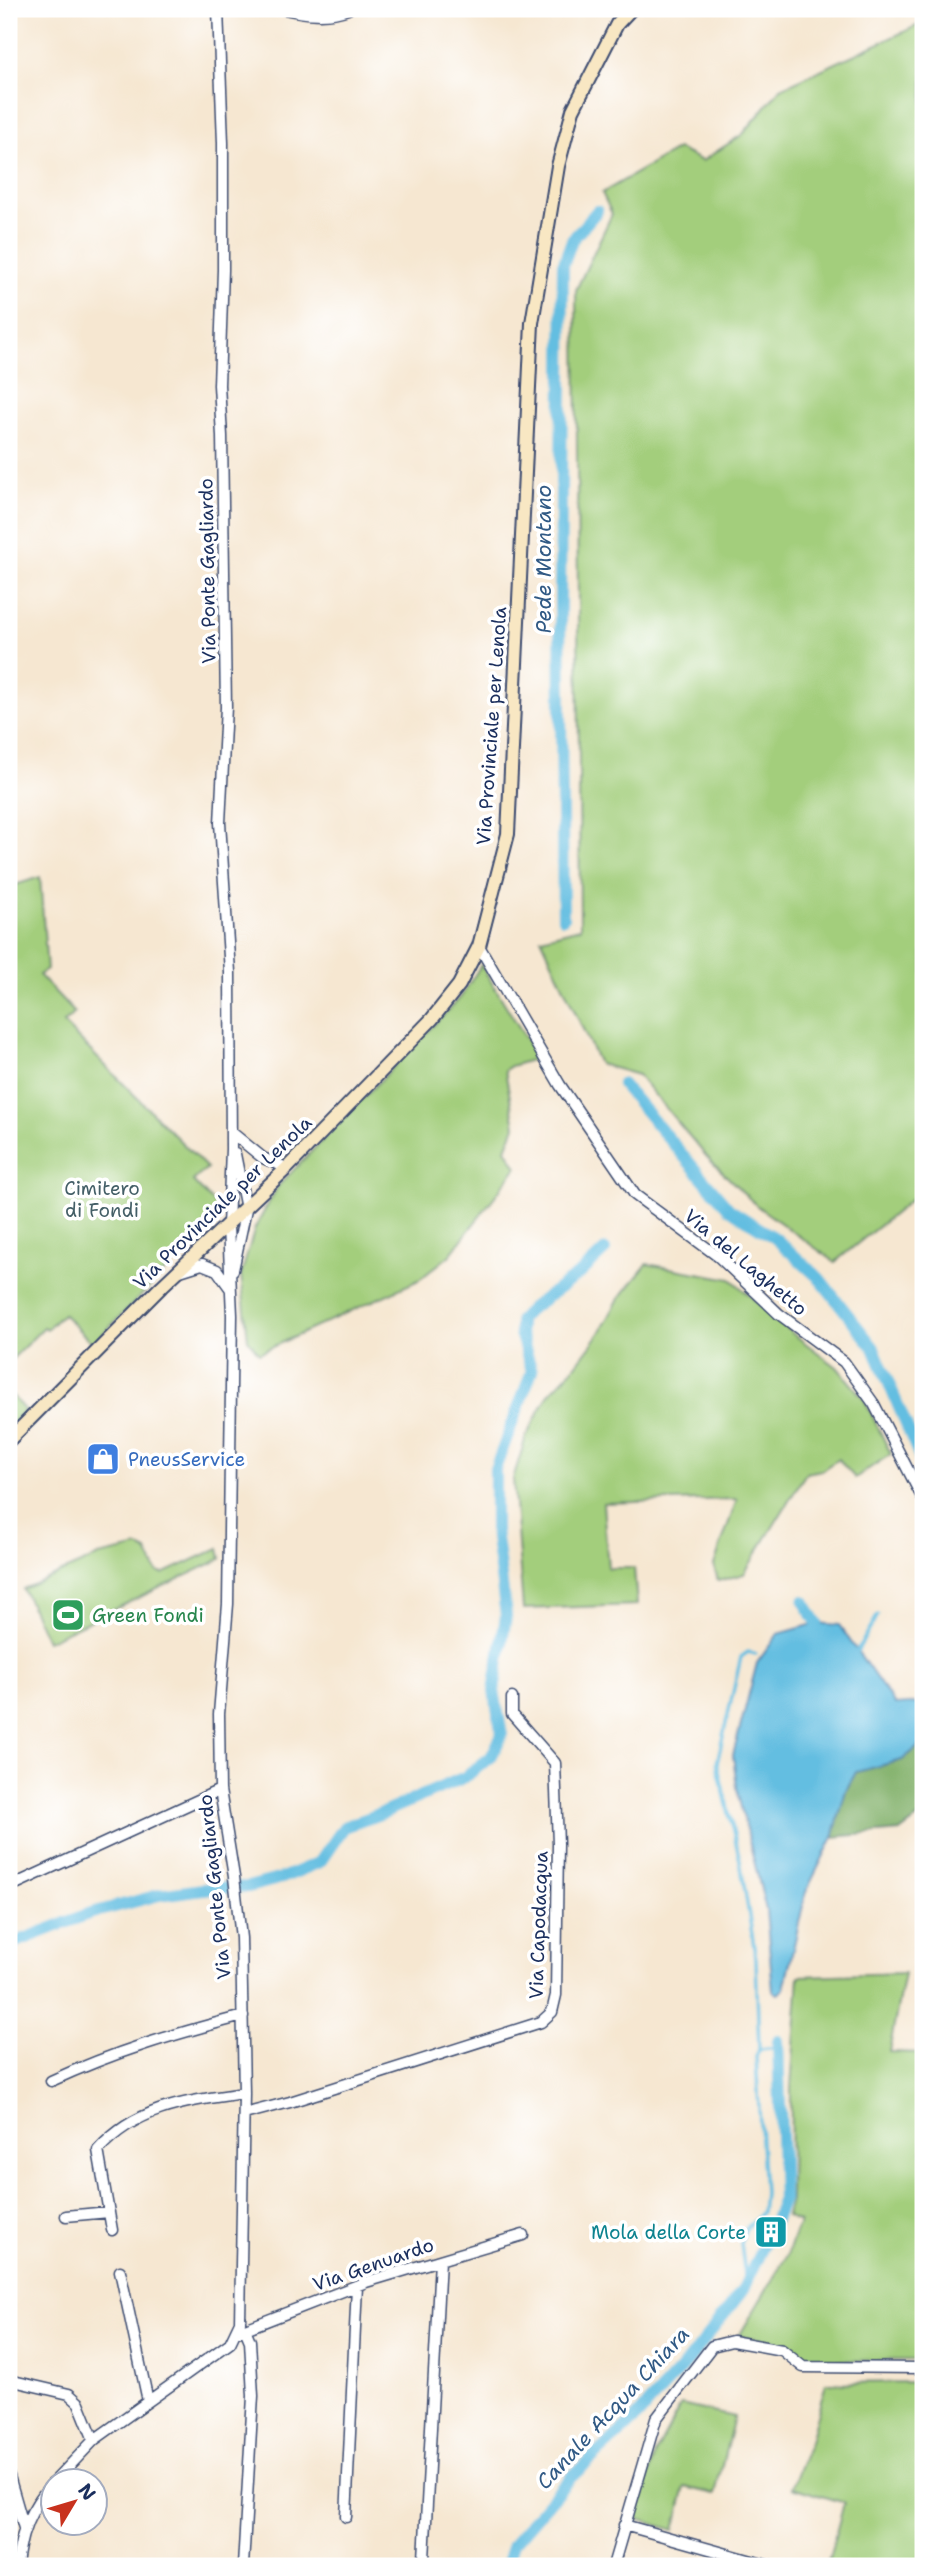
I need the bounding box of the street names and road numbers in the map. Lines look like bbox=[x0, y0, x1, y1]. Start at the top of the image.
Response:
street label: Via Ponte Gagliardo bbox=[193, 478, 222, 664]
street label: Via Provinciale per Lenola bbox=[471, 606, 512, 846]
street label: Via Provinciale per Lenola bbox=[128, 1110, 317, 1294]
street label: Via del Laghetto bbox=[679, 1203, 813, 1321]
street label: Via Ponte Gagliardo bbox=[192, 1793, 237, 1981]
street label: Via Capodacqua bbox=[523, 1850, 554, 2000]
street label: Via Genuardo bbox=[309, 2232, 437, 2297]

